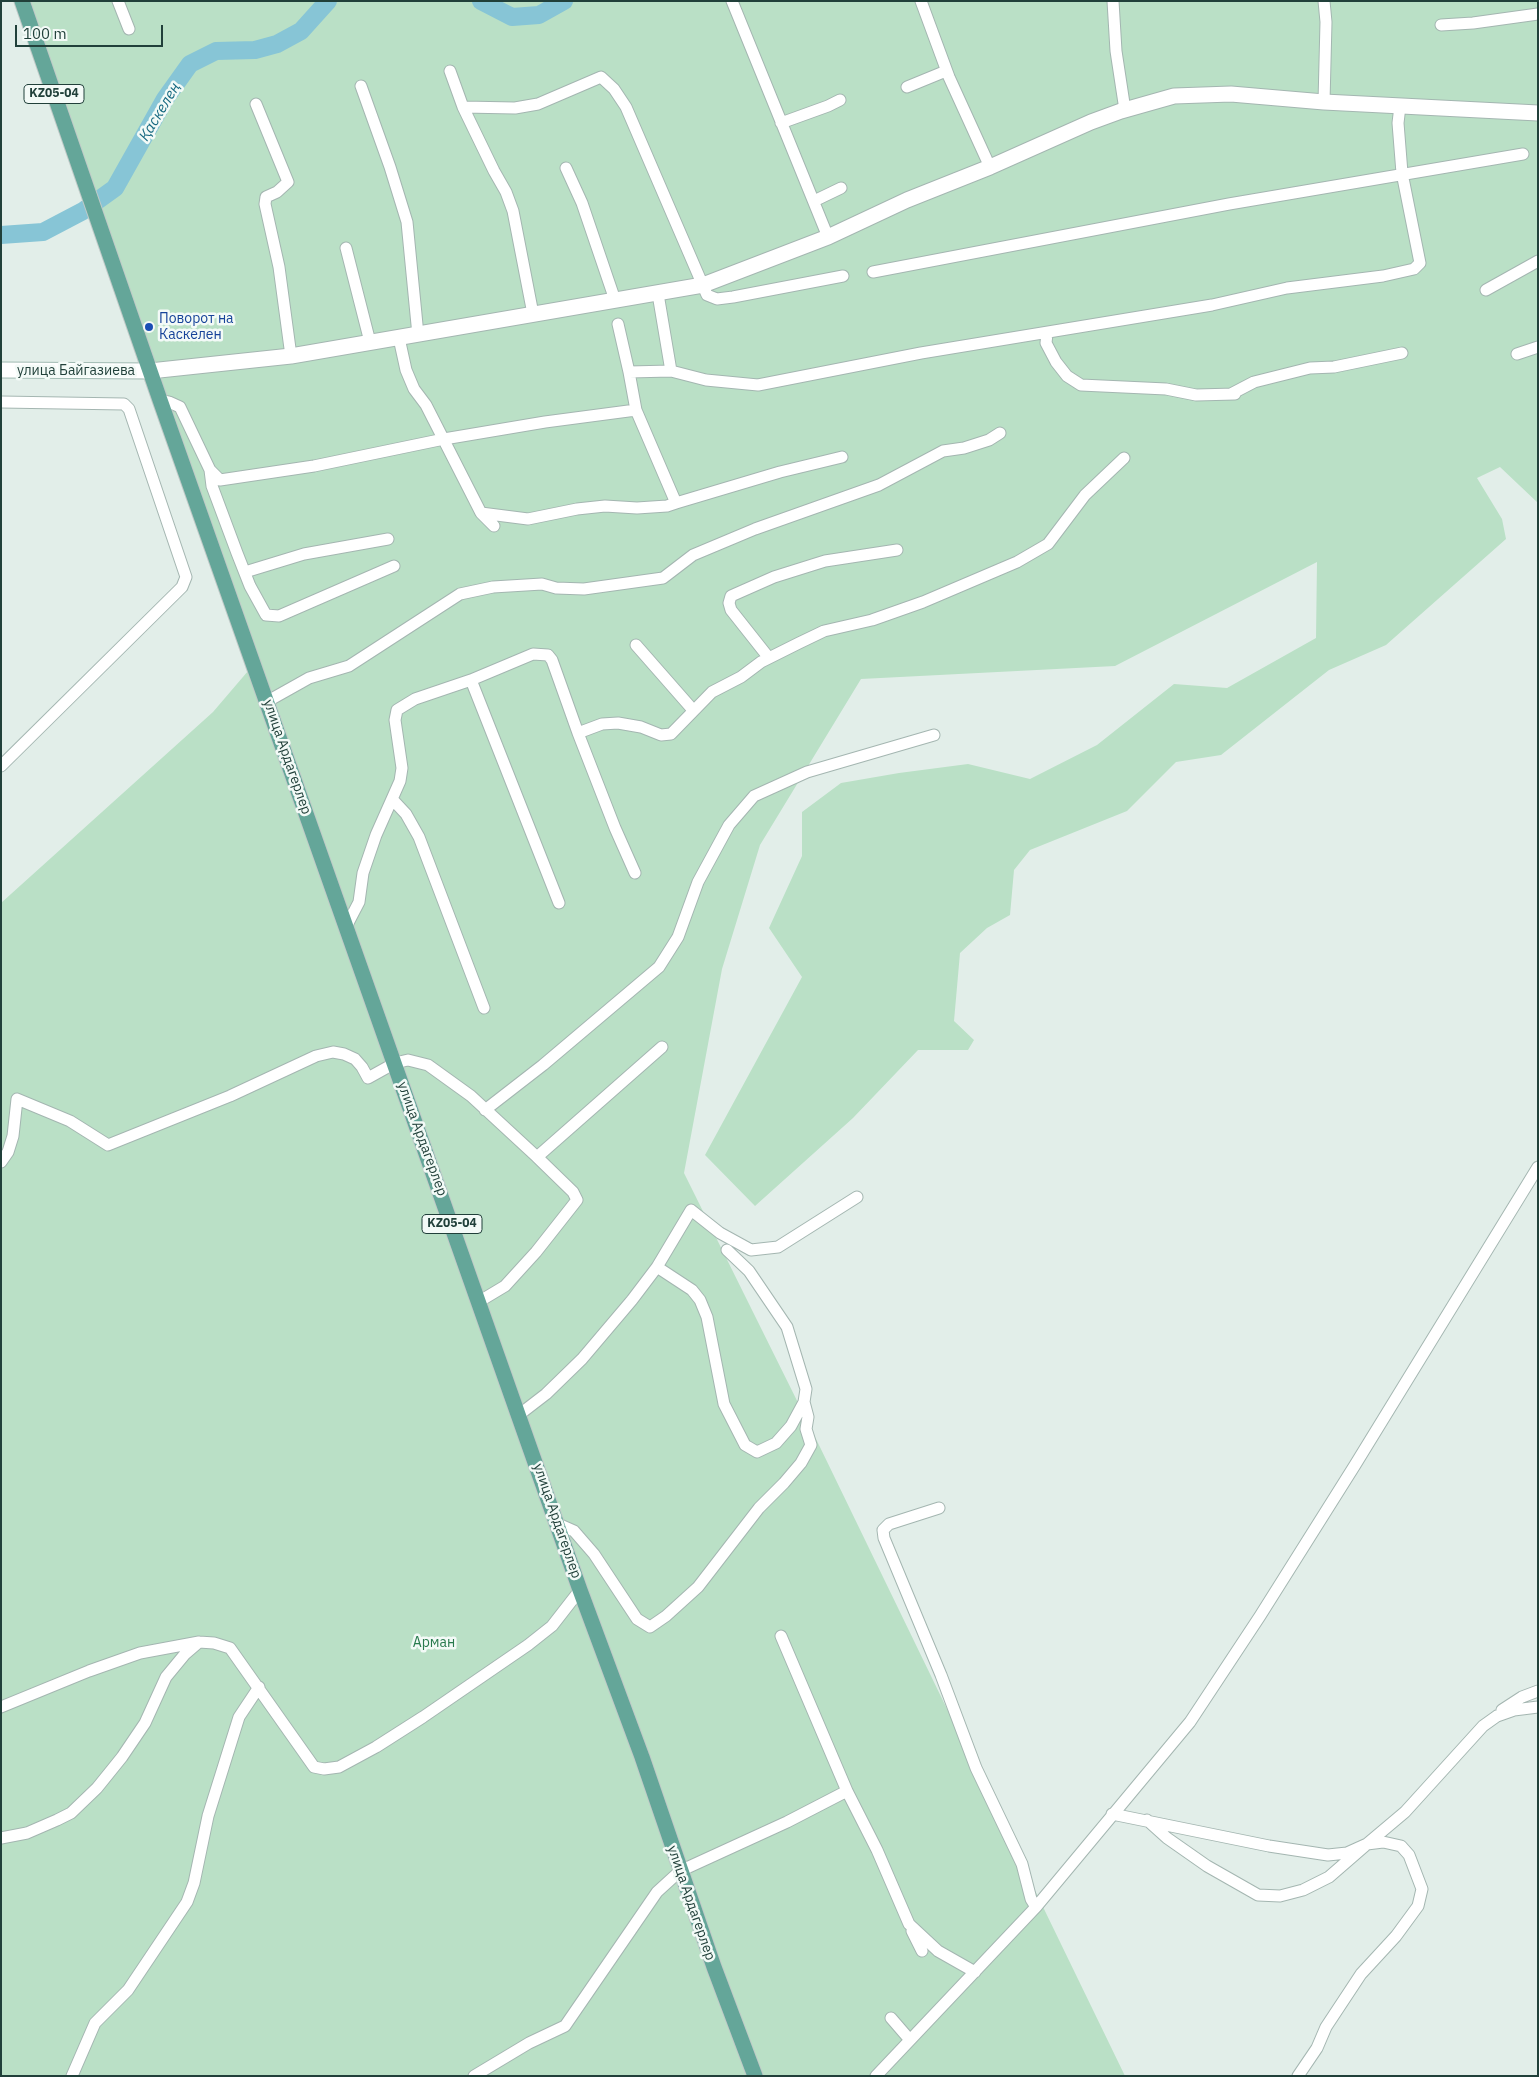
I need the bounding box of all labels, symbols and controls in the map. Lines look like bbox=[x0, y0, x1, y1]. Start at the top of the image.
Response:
scale bar bbox=[18, 15, 165, 47]
text: 100 m bbox=[23, 24, 67, 43]
water label: Қаскелең bbox=[136, 79, 184, 145]
road number: KZ05-04 bbox=[24, 85, 84, 104]
place label: Поворот на Каскелен bbox=[159, 311, 234, 344]
marker: Поворот на Каскелен bbox=[143, 321, 155, 333]
street label: улица Байгазиева bbox=[17, 363, 135, 379]
street label: улица Ардагерлер bbox=[259, 697, 315, 817]
street label: улица Ардагерлер bbox=[394, 1080, 450, 1198]
road number: KZ05-04 bbox=[422, 1214, 482, 1234]
street label: улица Ардагерлер bbox=[529, 1461, 585, 1581]
park label: Арман bbox=[413, 1635, 455, 1651]
street label: улица Ардагерлер bbox=[663, 1843, 719, 1963]

